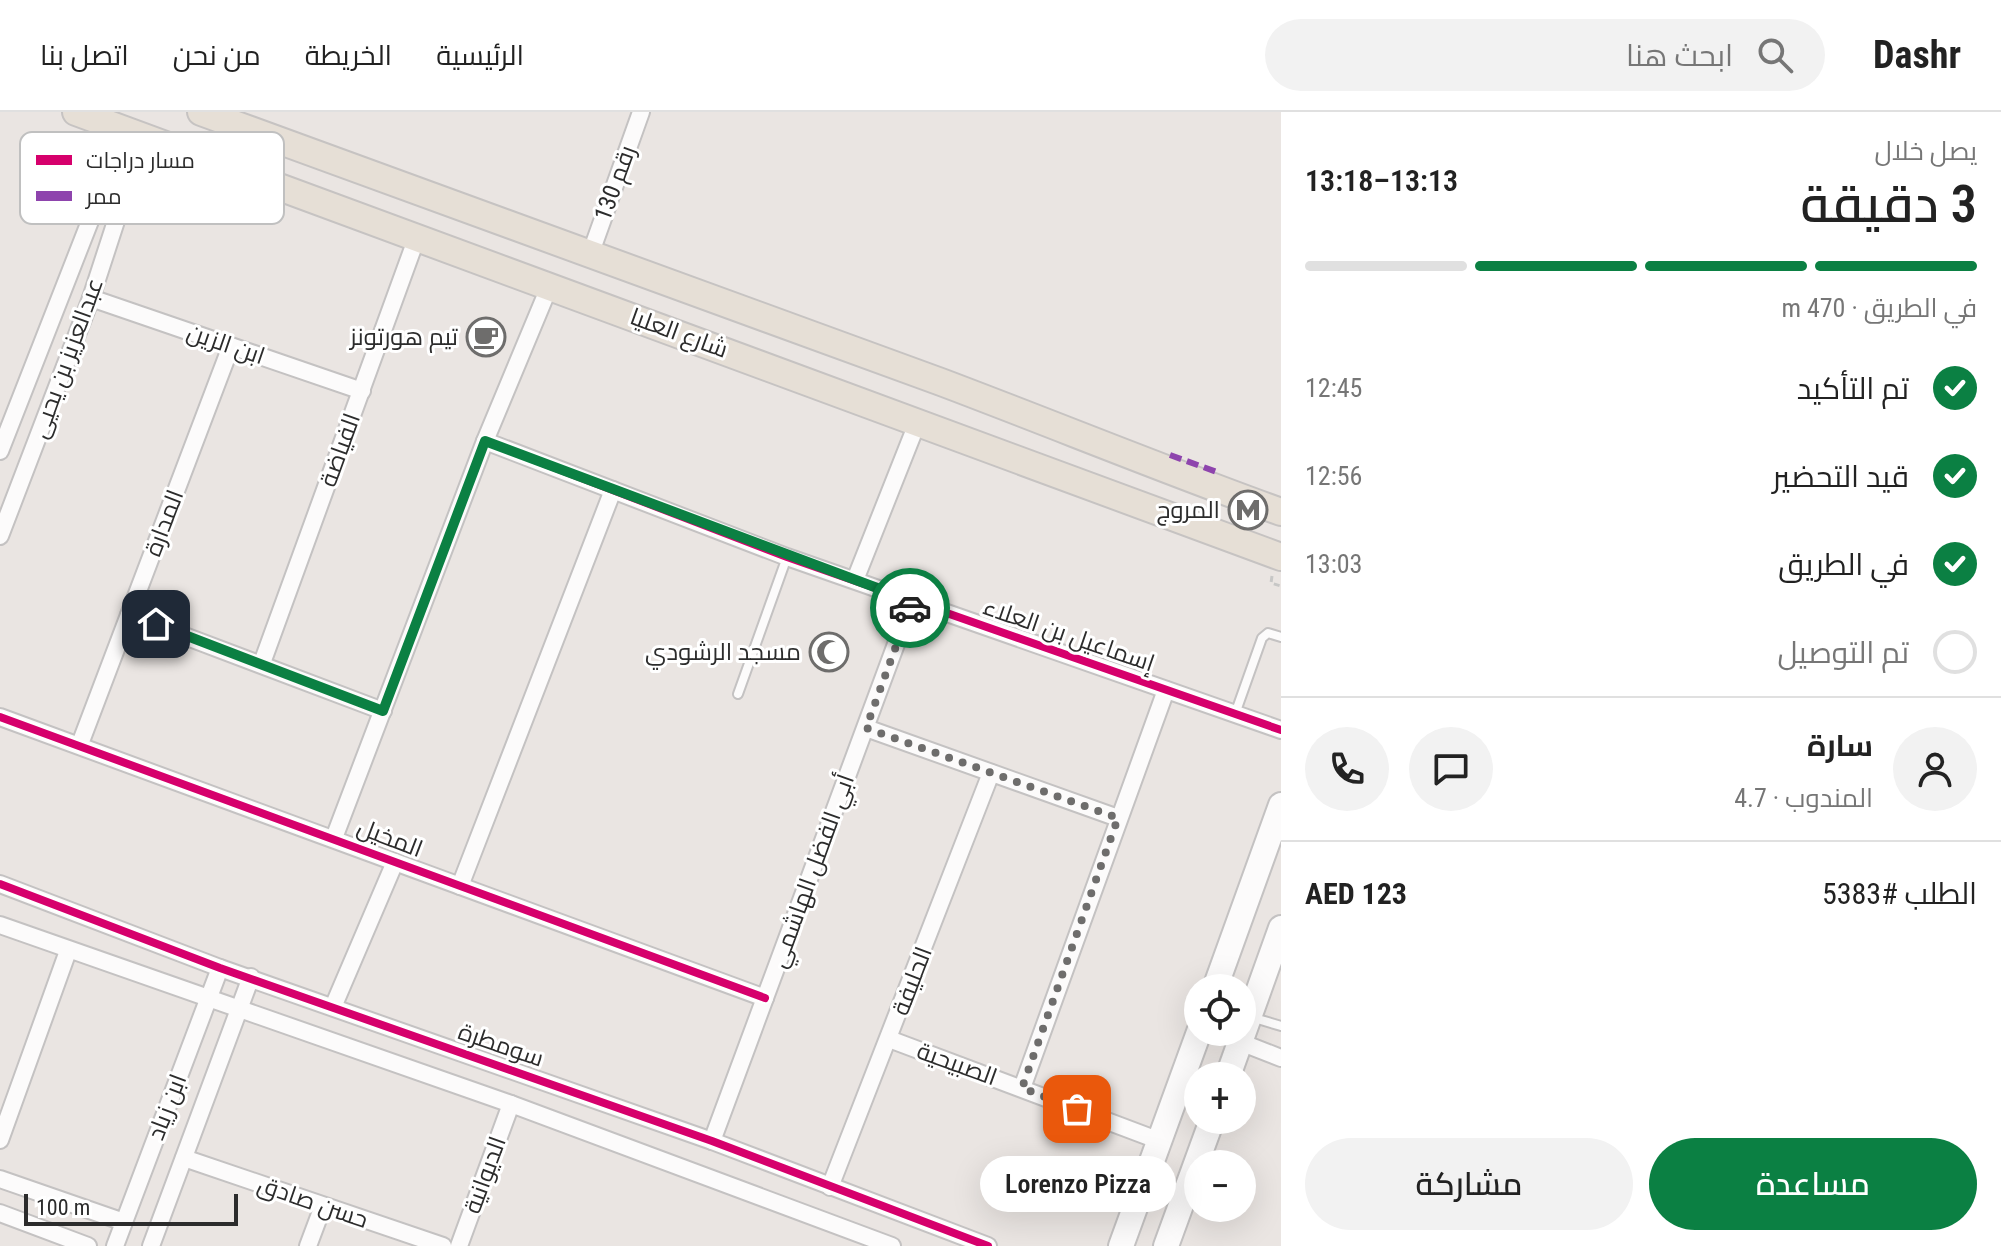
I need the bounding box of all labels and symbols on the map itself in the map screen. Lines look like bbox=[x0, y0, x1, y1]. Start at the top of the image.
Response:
legend bbox=[20, 132, 284, 224]
street label: رقم 130 bbox=[589, 142, 643, 225]
text: مسار دراجات bbox=[86, 148, 195, 173]
text: ممر bbox=[84, 184, 122, 209]
street label: عبدالعزيز بن يحيى bbox=[25, 274, 109, 442]
street label: شارع العليا bbox=[626, 302, 732, 365]
cafe icon: تيم هورتونز bbox=[465, 316, 507, 358]
street label: ابن الزين bbox=[183, 318, 269, 370]
place label: تيم هورتونز bbox=[348, 323, 459, 353]
street label: الفياضة bbox=[314, 409, 366, 491]
street label: المدارة bbox=[139, 486, 189, 560]
metro station icon: المروج bbox=[1227, 489, 1269, 531]
place label: المروج bbox=[1157, 496, 1220, 526]
courier bbox=[870, 568, 950, 648]
pin bbox=[122, 590, 190, 658]
street label: إسماعيل بن العلاء bbox=[979, 593, 1158, 678]
mosque icon: مسجد الرشودي bbox=[808, 631, 850, 673]
place label: مسجد الرشودي bbox=[645, 638, 801, 670]
street label: أبي الفضل الهاشمي bbox=[762, 770, 865, 973]
street label: المخيل bbox=[353, 813, 427, 863]
street label: الحليفة bbox=[886, 943, 938, 1019]
street label: سومطرة bbox=[455, 1017, 547, 1073]
street label: الصبيحية bbox=[913, 1037, 1001, 1091]
street label: ابن زياد bbox=[142, 1070, 192, 1144]
pin bbox=[1043, 1075, 1111, 1143]
street label: الديوانية bbox=[458, 1133, 512, 1217]
callout: Lorenzo Pizza bbox=[979, 1157, 1175, 1213]
street label: حسن صادق bbox=[254, 1170, 372, 1235]
scale bar bbox=[24, 1190, 238, 1226]

